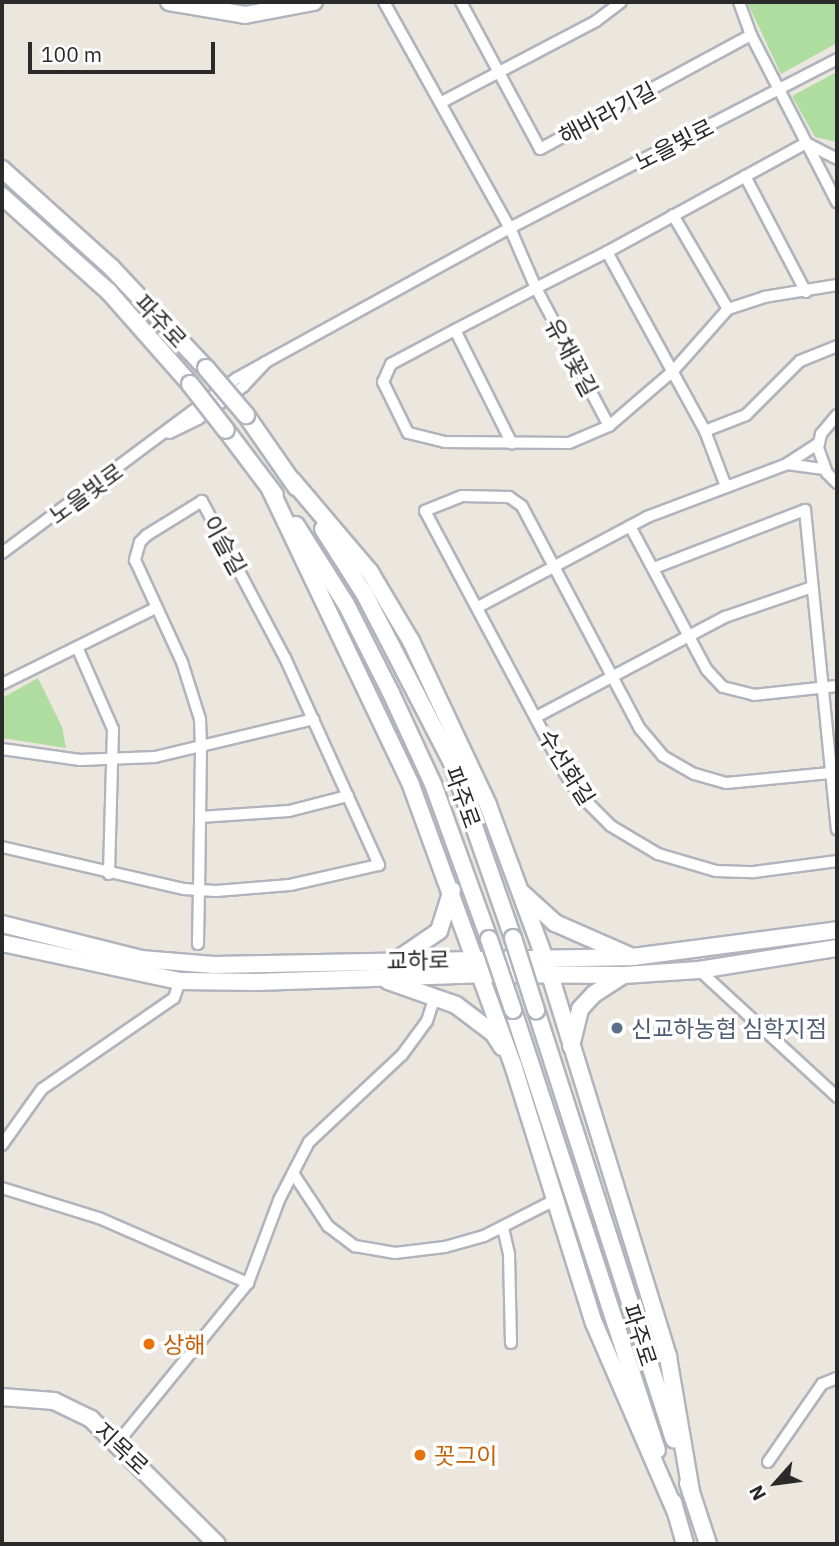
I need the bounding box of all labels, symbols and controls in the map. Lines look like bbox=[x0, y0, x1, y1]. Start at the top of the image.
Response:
scale bar bbox=[32, 28, 219, 72]
text: 100 m bbox=[41, 40, 102, 68]
street label: 해바라기길 bbox=[554, 76, 660, 150]
street label: 노을빛로 bbox=[630, 112, 718, 176]
street label: 파주로 bbox=[129, 288, 193, 354]
street label: 유채꽃길 bbox=[540, 313, 604, 401]
street label: 노을빛로 bbox=[44, 457, 128, 529]
street label: 이슬길 bbox=[198, 511, 252, 579]
street label: 수선화길 bbox=[533, 724, 601, 810]
street label: 파주로 bbox=[439, 762, 487, 832]
street label: 교하로 bbox=[386, 946, 450, 974]
place label: 신교하농협 심학지점 bbox=[631, 1014, 827, 1042]
marker: 신교하농협 심학지점 bbox=[609, 1020, 625, 1036]
street label: 파주로 bbox=[617, 1301, 663, 1369]
place label: 상해 bbox=[163, 1330, 205, 1358]
marker: 상해 bbox=[141, 1336, 157, 1352]
street label: 지목로 bbox=[89, 1416, 155, 1480]
place label: 꼿그이 bbox=[434, 1441, 497, 1469]
marker: 꼿그이 bbox=[412, 1447, 428, 1463]
north arrow bbox=[741, 1448, 811, 1518]
text: N bbox=[744, 1481, 771, 1505]

